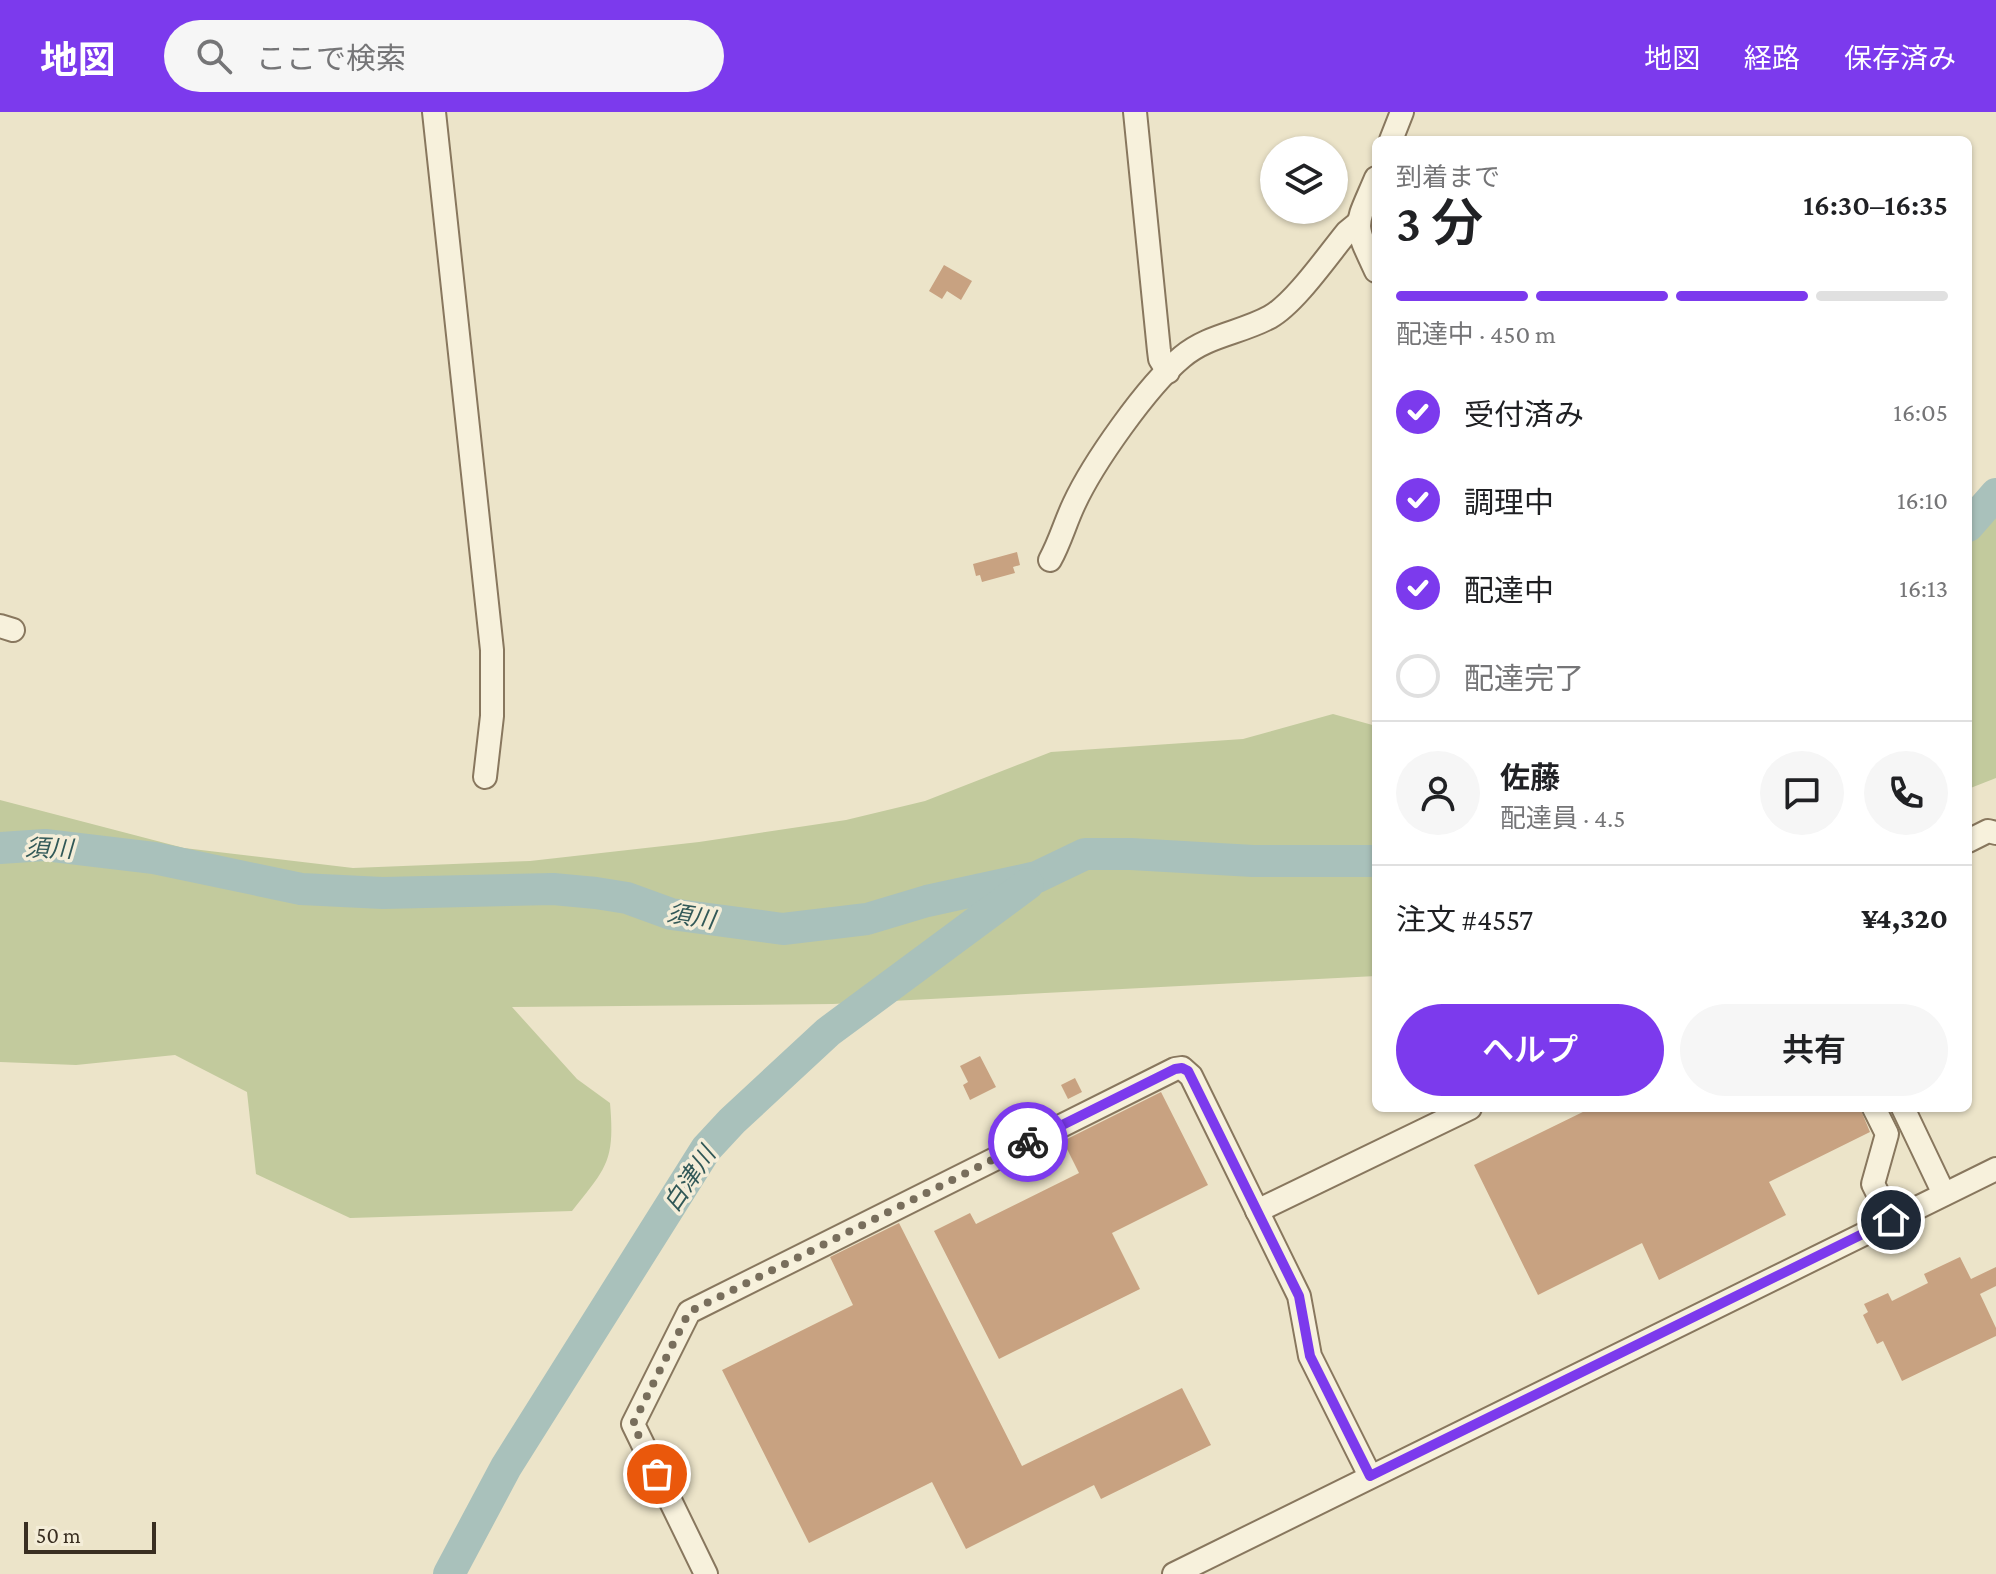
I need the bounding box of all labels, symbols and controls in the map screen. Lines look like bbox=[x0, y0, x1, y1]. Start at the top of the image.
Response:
search box bbox=[164, 20, 724, 92]
icon: search bbox=[192, 34, 236, 78]
text: 地図 bbox=[40, 39, 116, 81]
text: ここで検索 bbox=[256, 42, 406, 75]
text: 地図 bbox=[1644, 43, 1700, 74]
text: 経路 bbox=[1744, 43, 1800, 74]
text: 保存済み bbox=[1844, 43, 1956, 74]
map controls bbox=[1260, 136, 1348, 224]
button: layers bbox=[1260, 136, 1348, 224]
text: 到着まで bbox=[1396, 163, 1500, 192]
text: 16:30–16:35 bbox=[1803, 188, 1948, 221]
text: 3 分 bbox=[1396, 194, 1483, 252]
text: 配達中 · 450 m bbox=[1396, 320, 1556, 349]
icon: check bbox=[1396, 390, 1440, 434]
text: 受付済み bbox=[1464, 398, 1584, 431]
text: 16:05 bbox=[1893, 398, 1948, 427]
icon: check bbox=[1396, 478, 1440, 522]
text: 調理中 bbox=[1464, 486, 1554, 519]
text: 16:10 bbox=[1897, 486, 1948, 515]
icon: check bbox=[1396, 566, 1440, 610]
text: 配達中 bbox=[1464, 574, 1554, 607]
text: 16:13 bbox=[1899, 574, 1948, 603]
text: 配達完了 bbox=[1464, 662, 1584, 695]
button: person bbox=[1396, 751, 1480, 835]
button: chat bbox=[1760, 751, 1844, 835]
button: phone bbox=[1864, 751, 1948, 835]
text: 佐藤 bbox=[1500, 761, 1560, 794]
text: 配達員 · 4.5 bbox=[1500, 804, 1625, 833]
water label: 須川 bbox=[25, 834, 76, 862]
water label: 須川 bbox=[665, 899, 720, 934]
text: ¥4,320 bbox=[1861, 901, 1948, 934]
text: 注文 #4557 bbox=[1396, 903, 1533, 936]
button: ヘルプ bbox=[1396, 1004, 1664, 1096]
button: 共有 bbox=[1680, 1004, 1948, 1096]
courier bbox=[988, 1102, 1068, 1182]
icon: bike bbox=[1006, 1120, 1050, 1164]
water label: 白津川 bbox=[658, 1139, 722, 1216]
pin bbox=[1857, 1186, 1925, 1254]
icon: home bbox=[1869, 1198, 1913, 1242]
pin bbox=[623, 1440, 691, 1508]
icon: bag bbox=[635, 1452, 679, 1496]
scale bar bbox=[24, 1518, 156, 1554]
text: 50 m bbox=[36, 1523, 81, 1548]

